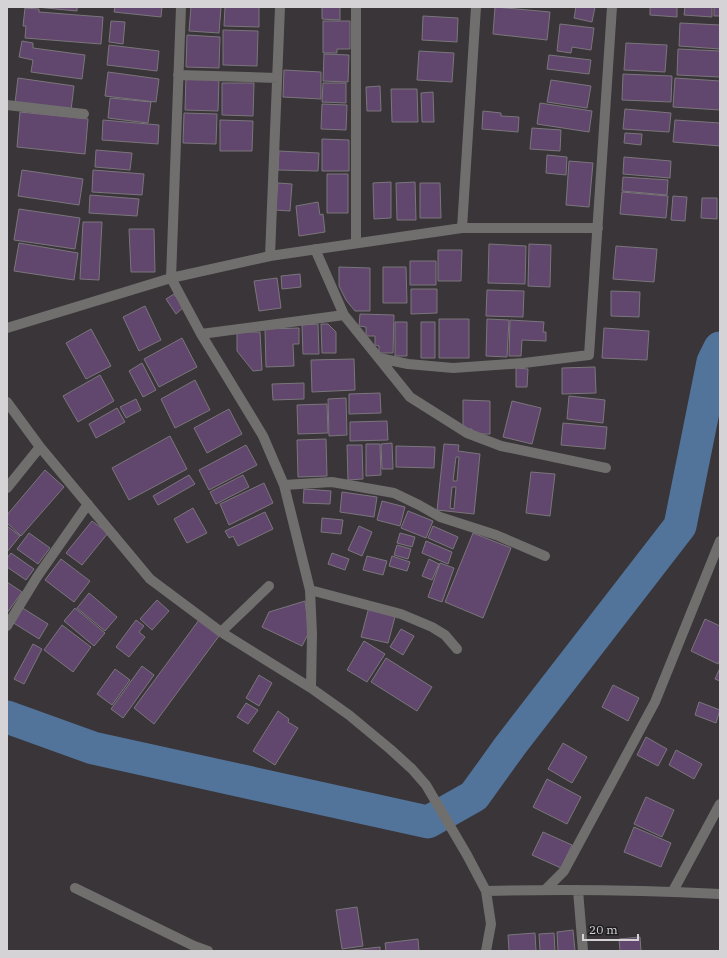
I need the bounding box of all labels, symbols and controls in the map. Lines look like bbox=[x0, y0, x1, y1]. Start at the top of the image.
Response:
scale bar bbox=[583, 916, 638, 942]
text: 20 m bbox=[589, 922, 618, 937]

